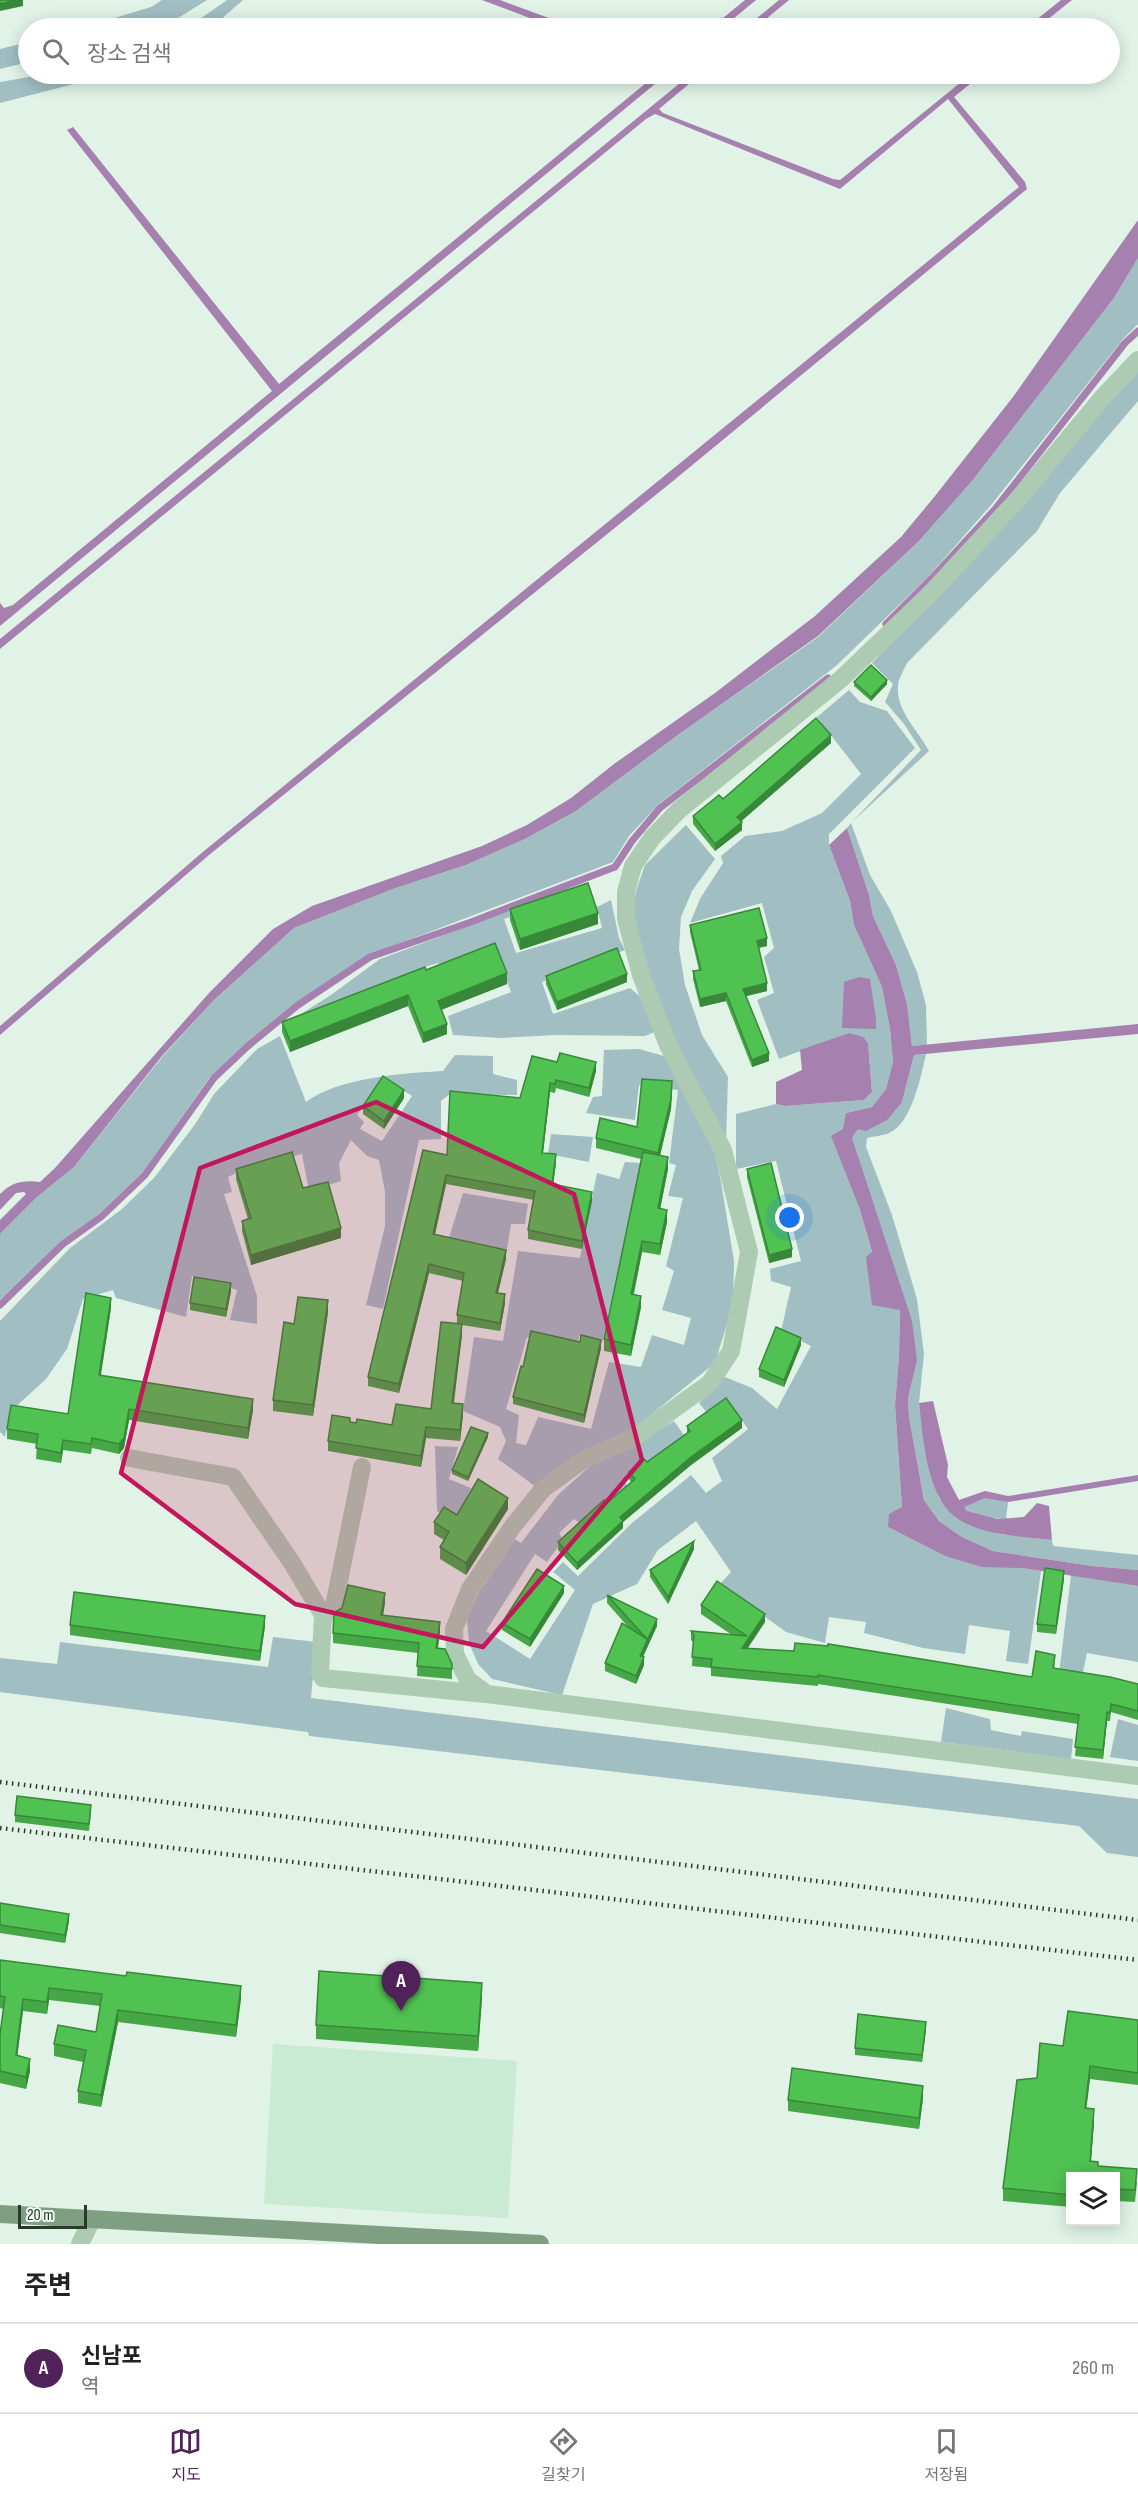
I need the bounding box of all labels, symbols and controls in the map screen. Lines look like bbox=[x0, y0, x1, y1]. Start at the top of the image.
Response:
search box bbox=[18, 18, 1120, 84]
icon: search bbox=[39, 35, 72, 68]
text: 장소 검색 bbox=[87, 41, 171, 68]
your location bbox=[775, 1203, 804, 1232]
pin: A bbox=[382, 1962, 420, 2011]
map controls bbox=[1066, 2172, 1120, 2226]
button: layers bbox=[1066, 2172, 1120, 2226]
scale bar bbox=[18, 2202, 87, 2230]
text: 20 m bbox=[27, 2206, 54, 2225]
text: 주변 bbox=[24, 2271, 72, 2302]
text: 신남포 bbox=[81, 2343, 142, 2370]
text: A bbox=[39, 2356, 48, 2380]
text: 260 m bbox=[1072, 2356, 1114, 2380]
text: 역 bbox=[81, 2375, 99, 2399]
tab: 지도 bbox=[169, 2425, 202, 2485]
tab: 길찾기 bbox=[541, 2425, 585, 2485]
tab: 저장됨 bbox=[924, 2425, 969, 2485]

